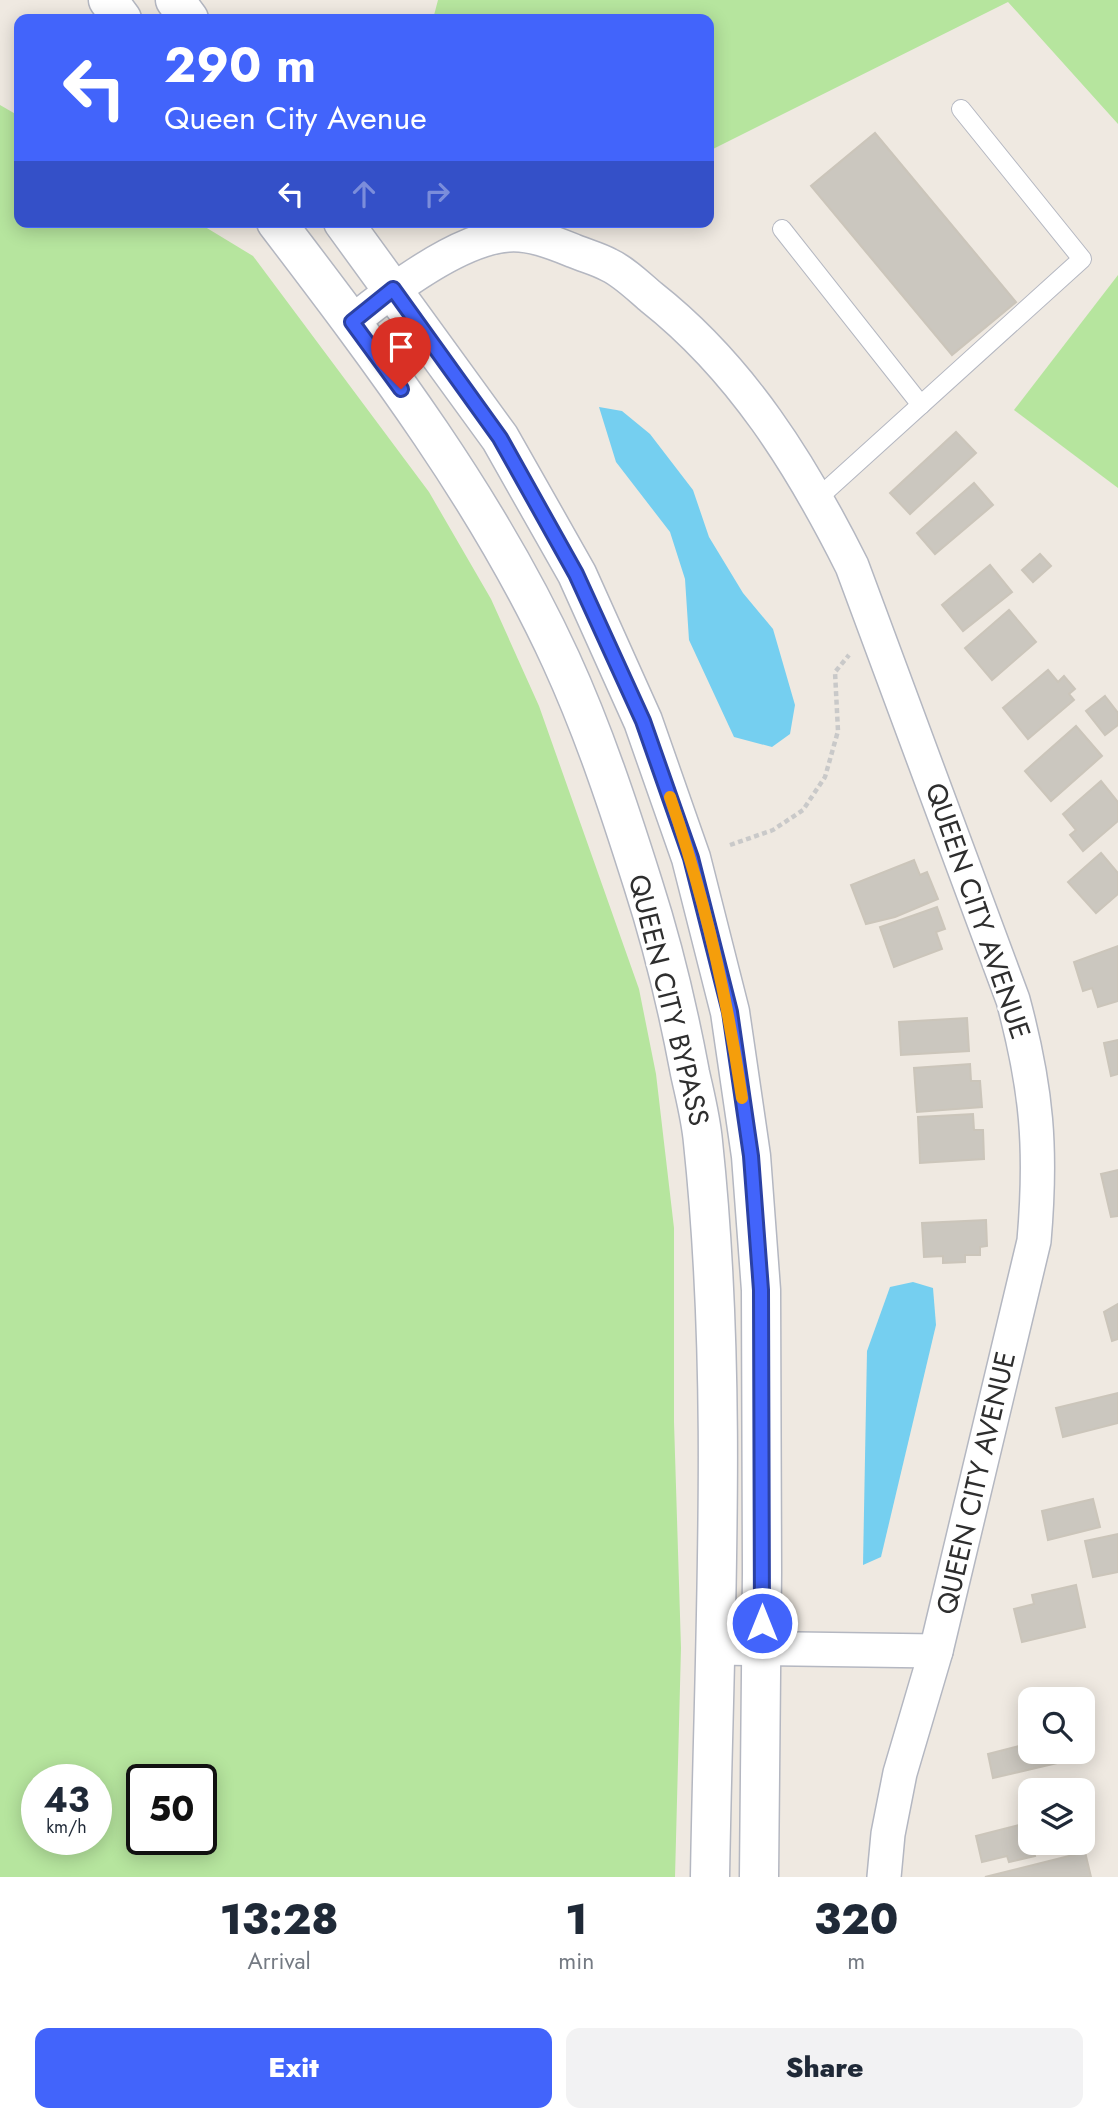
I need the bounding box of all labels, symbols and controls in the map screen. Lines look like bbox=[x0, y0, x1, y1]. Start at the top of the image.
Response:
text: 290 m bbox=[164, 30, 316, 100]
icon: left bbox=[49, 42, 140, 133]
text: Queen City Avenue bbox=[164, 95, 427, 141]
icon: left bbox=[272, 175, 310, 213]
icon: ahead bbox=[345, 175, 383, 213]
icon: right bbox=[418, 175, 456, 213]
pin bbox=[371, 317, 431, 389]
icon: arrive bbox=[382, 328, 420, 366]
street label: QUEEN CITY AVENUE bbox=[915, 777, 1041, 1045]
street label: QUEEN CITY BYPASS bbox=[618, 870, 720, 1130]
street label: QUEEN CITY AVENUE bbox=[926, 1347, 1026, 1619]
position arrow bbox=[725, 1586, 799, 1660]
map controls bbox=[1018, 1687, 1095, 1855]
button: search bbox=[1018, 1687, 1095, 1764]
speed limit sign: 50 bbox=[126, 1764, 217, 1855]
text: 43 bbox=[43, 1775, 90, 1825]
button: layers bbox=[1018, 1778, 1095, 1855]
text: km/h bbox=[46, 1814, 87, 1840]
text: 13:28 bbox=[220, 1889, 339, 1950]
text: 1 bbox=[565, 1889, 587, 1950]
text: 320 bbox=[814, 1889, 898, 1950]
text: Arrival bbox=[247, 1944, 311, 1978]
text: min bbox=[558, 1944, 594, 1978]
text: m bbox=[847, 1944, 865, 1978]
button: Exit bbox=[35, 2028, 552, 2108]
button: Share bbox=[566, 2028, 1083, 2108]

